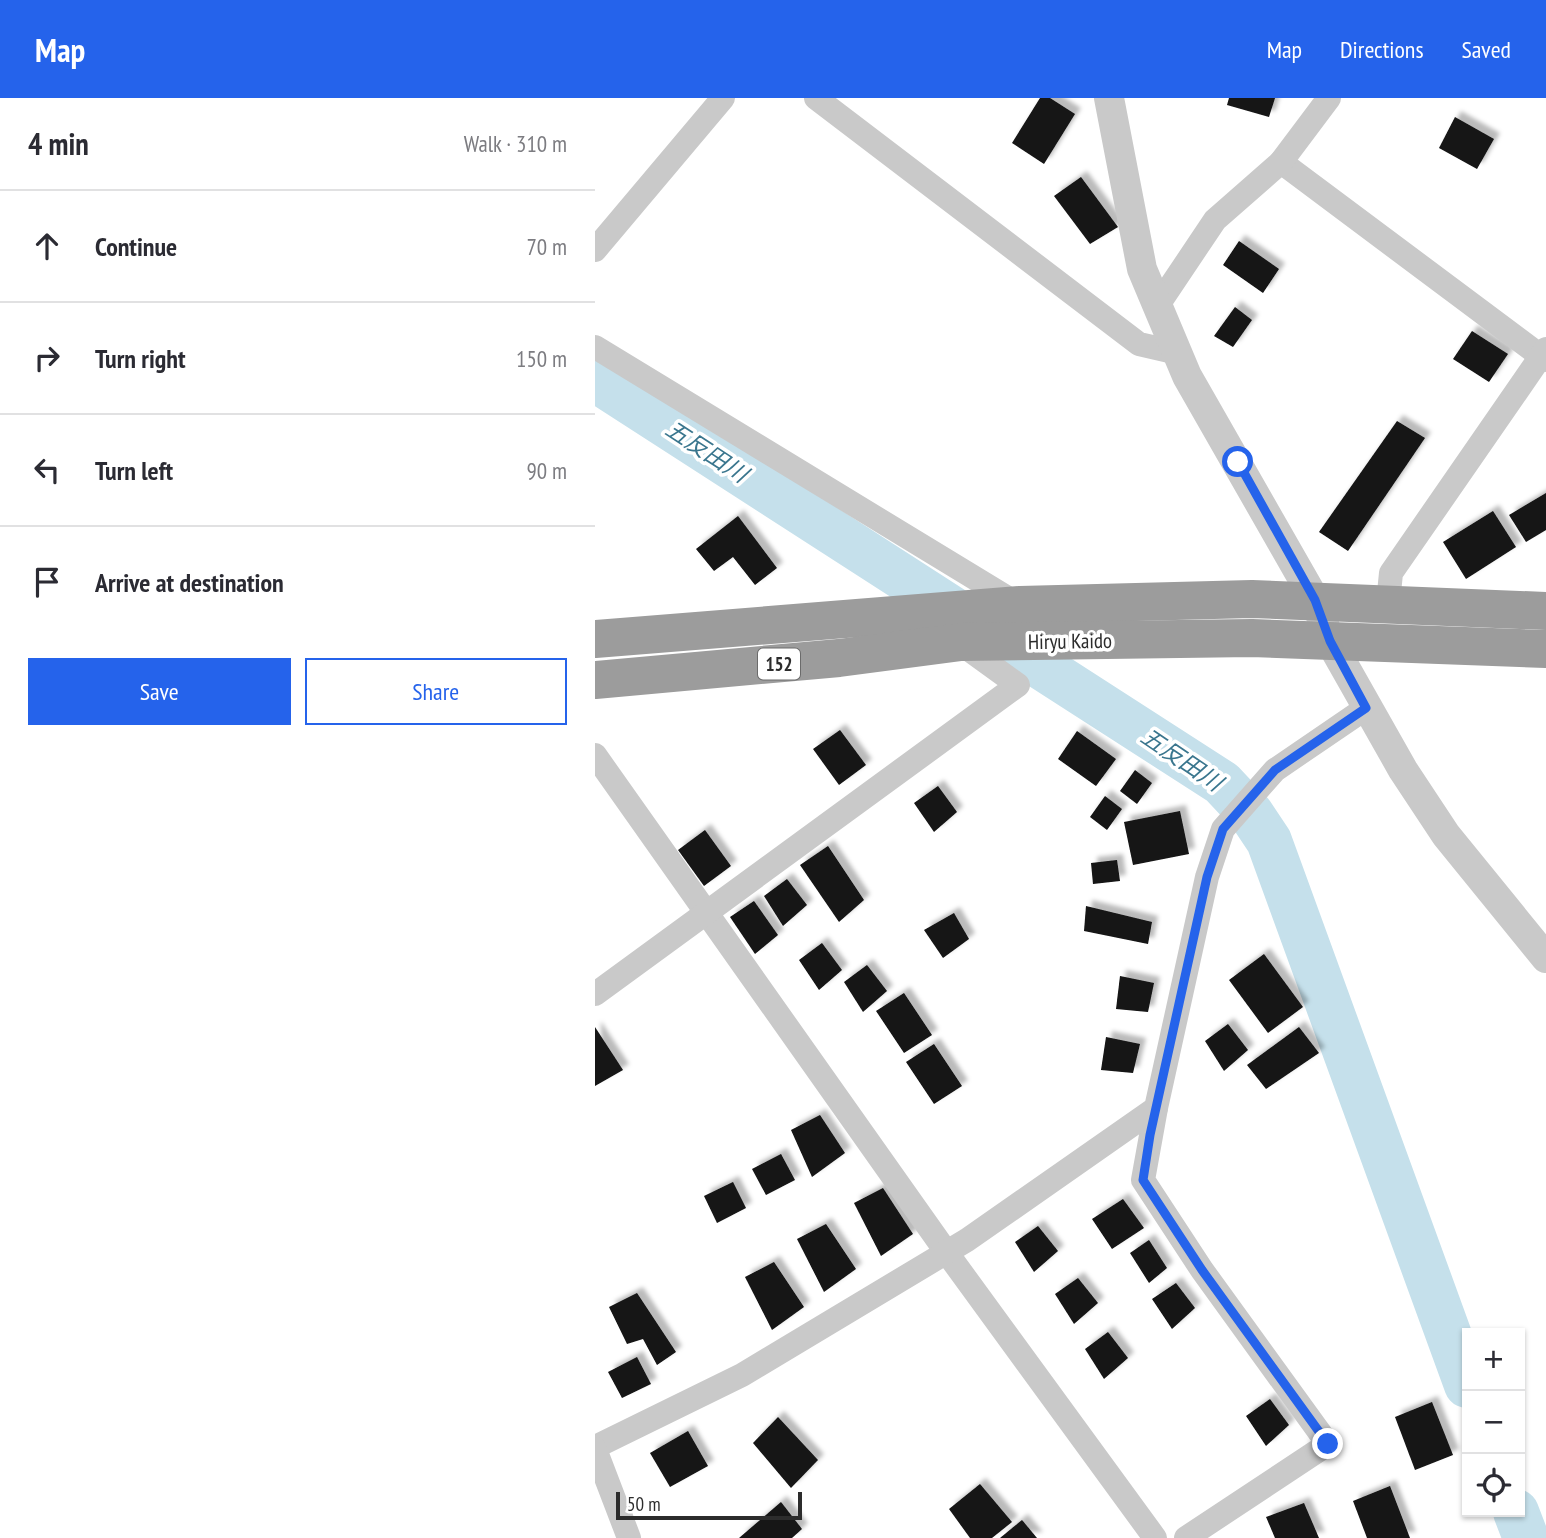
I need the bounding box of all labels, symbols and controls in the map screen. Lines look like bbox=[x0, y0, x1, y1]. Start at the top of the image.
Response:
text: Map bbox=[35, 28, 85, 71]
text: Map bbox=[1267, 34, 1302, 65]
text: Directions bbox=[1340, 34, 1424, 65]
text: Saved bbox=[1462, 34, 1511, 65]
text: 4 min bbox=[28, 124, 89, 163]
text: Walk · 310 m bbox=[464, 129, 567, 158]
icon: ahead bbox=[28, 227, 66, 265]
text: Continue bbox=[95, 230, 177, 263]
text: 70 m bbox=[526, 232, 567, 261]
icon: right bbox=[28, 339, 66, 377]
text: Turn right bbox=[95, 342, 186, 375]
text: 150 m bbox=[516, 344, 567, 373]
water label: 五反田川 bbox=[661, 414, 756, 490]
route start bbox=[1222, 446, 1253, 477]
icon: left bbox=[28, 451, 66, 489]
text: Turn left bbox=[95, 454, 173, 487]
text: 90 m bbox=[526, 456, 567, 485]
icon: arrive bbox=[28, 563, 66, 601]
text: Arrive at destination bbox=[95, 566, 284, 599]
street label: Hiryu Kaido bbox=[1028, 627, 1112, 655]
road number: 152 bbox=[758, 649, 800, 680]
button: Save bbox=[28, 658, 291, 725]
button: Share bbox=[305, 658, 567, 725]
water label: 五反田川 bbox=[1136, 721, 1231, 798]
map controls bbox=[1462, 1328, 1525, 1517]
button: + bbox=[1462, 1328, 1525, 1391]
button: − bbox=[1462, 1391, 1525, 1454]
route end bbox=[1312, 1428, 1343, 1459]
button: locate bbox=[1462, 1454, 1525, 1517]
scale bar bbox=[616, 1489, 801, 1521]
text: 50 m bbox=[627, 1492, 661, 1516]

